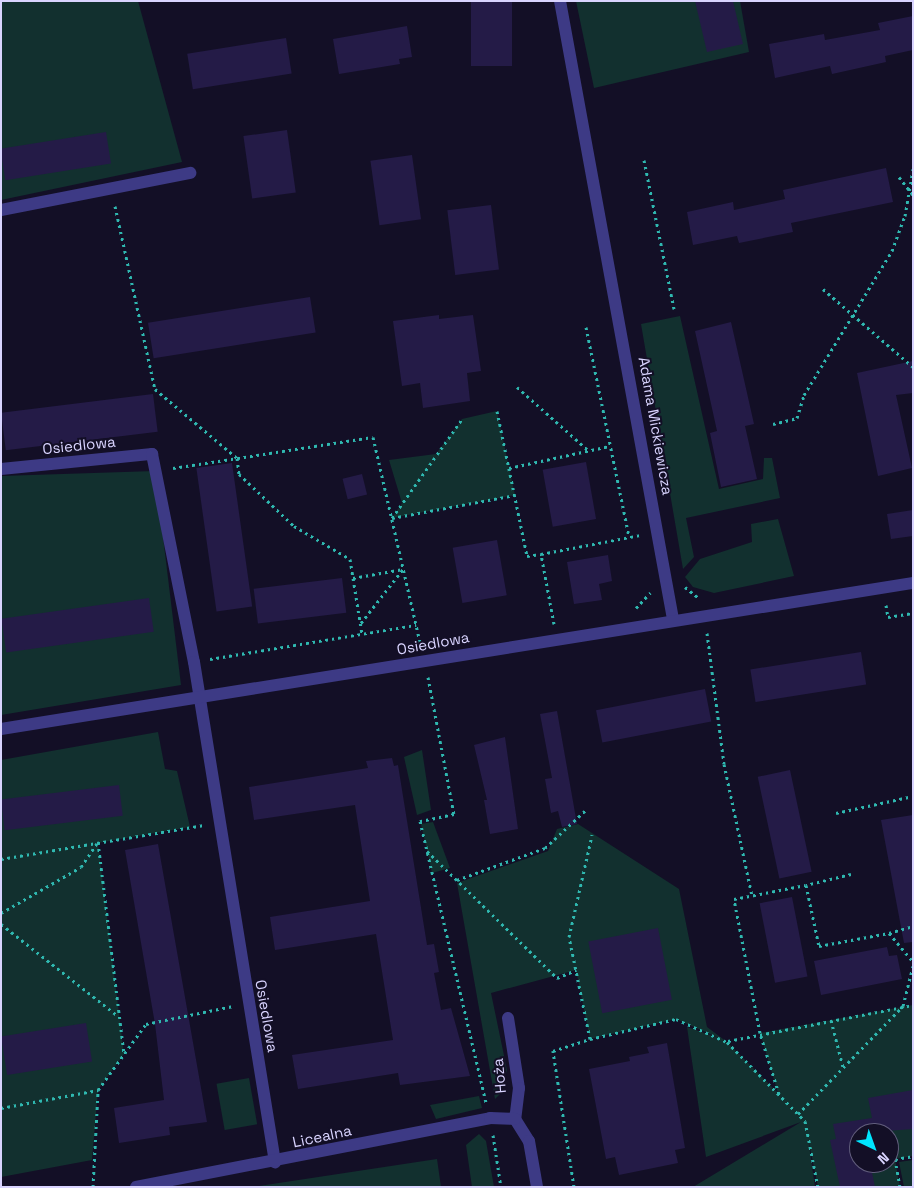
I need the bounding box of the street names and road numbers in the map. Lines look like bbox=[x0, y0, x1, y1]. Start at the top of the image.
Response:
street label: Adama Mickiewicza bbox=[635, 356, 677, 496]
street label: Osiedlowa bbox=[42, 432, 116, 458]
street label: Osiedlowa bbox=[395, 628, 471, 658]
street label: Osiedlowa bbox=[252, 978, 282, 1054]
street label: Hoża bbox=[488, 1058, 510, 1094]
street label: Licealna bbox=[291, 1121, 353, 1151]

